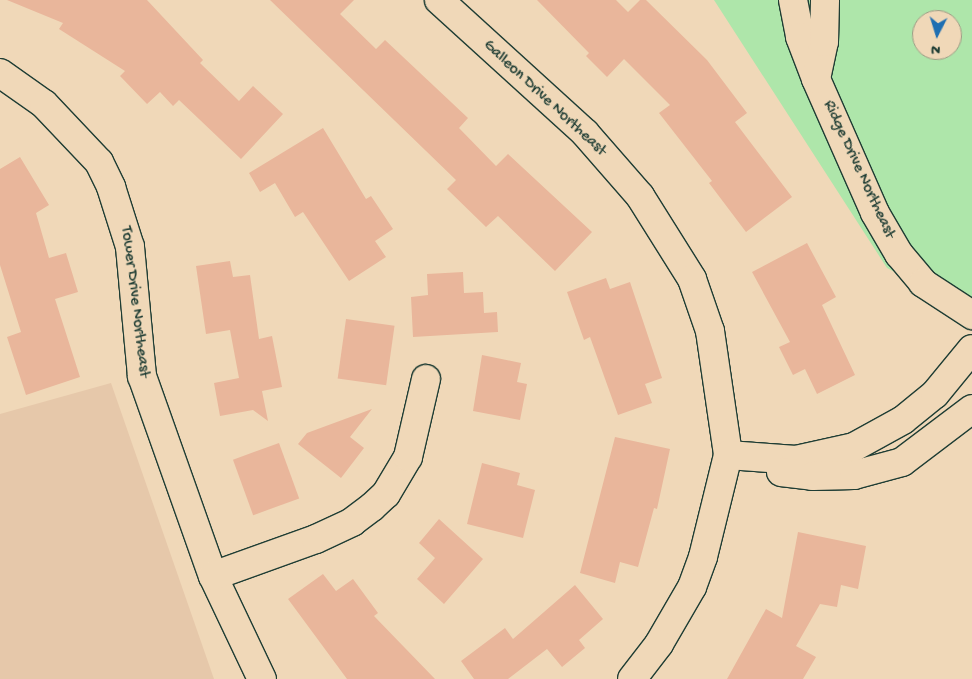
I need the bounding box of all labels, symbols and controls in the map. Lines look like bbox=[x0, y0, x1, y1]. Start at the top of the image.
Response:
north arrow bbox=[912, 10, 962, 60]
street label: Galleon Drive Northeast bbox=[478, 37, 610, 161]
text: N bbox=[930, 41, 941, 58]
street label: Ridge Drive Northeast bbox=[818, 98, 898, 242]
street label: Tower Drive Northeast bbox=[115, 225, 153, 379]

